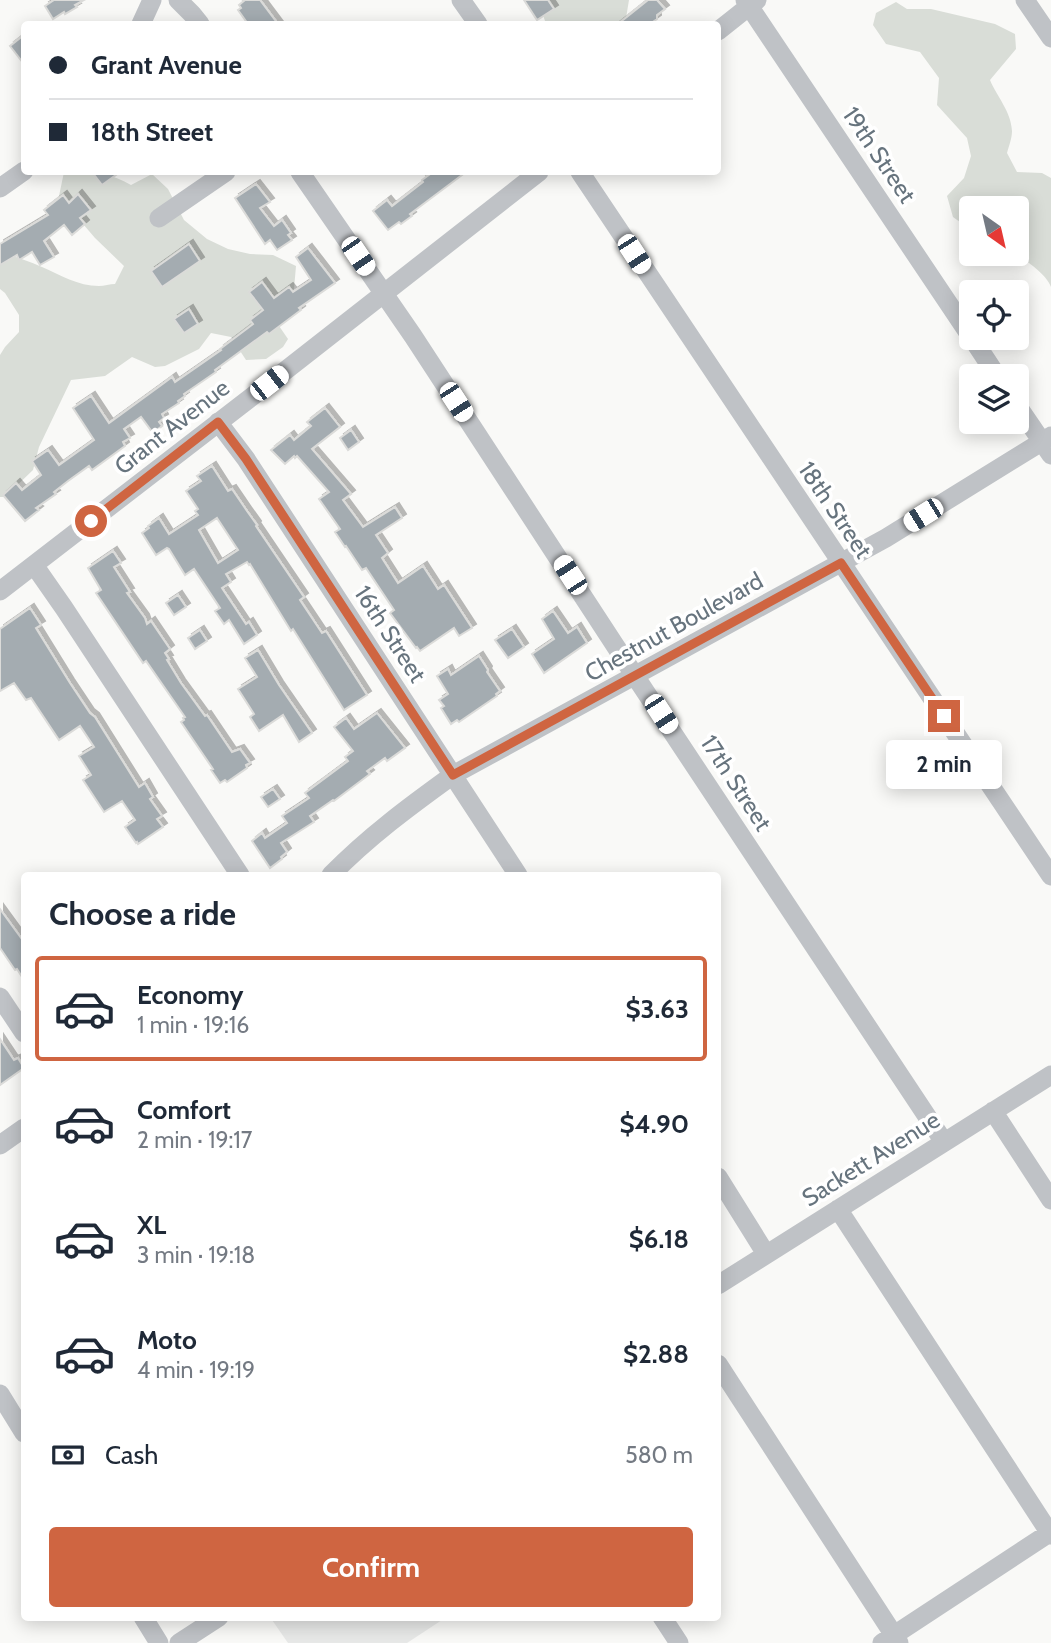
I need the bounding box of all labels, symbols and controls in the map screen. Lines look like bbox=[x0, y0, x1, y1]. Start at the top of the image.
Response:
text: Grant Avenue bbox=[91, 49, 242, 81]
street label: 19th Street bbox=[837, 101, 922, 208]
text: 18th Street bbox=[91, 116, 213, 148]
north arrow bbox=[959, 196, 1029, 266]
map controls bbox=[959, 196, 1029, 434]
car bbox=[614, 231, 655, 277]
car bbox=[338, 233, 379, 279]
button: locate bbox=[959, 280, 1029, 350]
car bbox=[246, 362, 293, 404]
button: layers bbox=[959, 364, 1029, 434]
street label: Grant Avenue bbox=[108, 373, 235, 480]
car bbox=[436, 379, 477, 425]
street label: 18th Street bbox=[792, 456, 878, 564]
car bbox=[900, 495, 947, 535]
route start bbox=[75, 505, 107, 537]
car bbox=[550, 552, 591, 598]
street label: Chestnut Boulevard bbox=[580, 566, 768, 688]
street label: 16th Street bbox=[348, 580, 432, 688]
car bbox=[641, 691, 682, 737]
route end bbox=[928, 700, 960, 732]
street label: 17th Street bbox=[695, 730, 778, 836]
callout: 2 min bbox=[886, 740, 1002, 790]
text: 2 min bbox=[916, 750, 972, 778]
text: Choose a ride bbox=[49, 894, 236, 933]
icon: car bbox=[53, 977, 116, 1040]
text: Economy bbox=[137, 979, 243, 1011]
text: $3.63 bbox=[626, 993, 689, 1025]
text: 1 min · 19:16 bbox=[137, 1011, 249, 1039]
icon: car bbox=[53, 1092, 116, 1155]
text: Comfort bbox=[137, 1094, 231, 1126]
street label: Sackett Avenue bbox=[797, 1105, 945, 1212]
text: $4.90 bbox=[619, 1108, 689, 1140]
text: 2 min · 19:17 bbox=[137, 1126, 252, 1154]
icon: car bbox=[53, 1207, 116, 1270]
text: XL bbox=[137, 1209, 166, 1241]
text: $6.18 bbox=[629, 1223, 689, 1255]
text: 3 min · 19:18 bbox=[137, 1241, 255, 1269]
icon: car bbox=[53, 1322, 116, 1385]
text: Moto bbox=[137, 1324, 197, 1356]
text: $2.88 bbox=[623, 1338, 689, 1370]
text: 4 min · 19:19 bbox=[137, 1356, 255, 1384]
icon: cash bbox=[49, 1436, 87, 1474]
text: Cash bbox=[105, 1439, 158, 1471]
text: 580 m bbox=[625, 1441, 693, 1469]
button: Confirm bbox=[49, 1527, 693, 1607]

